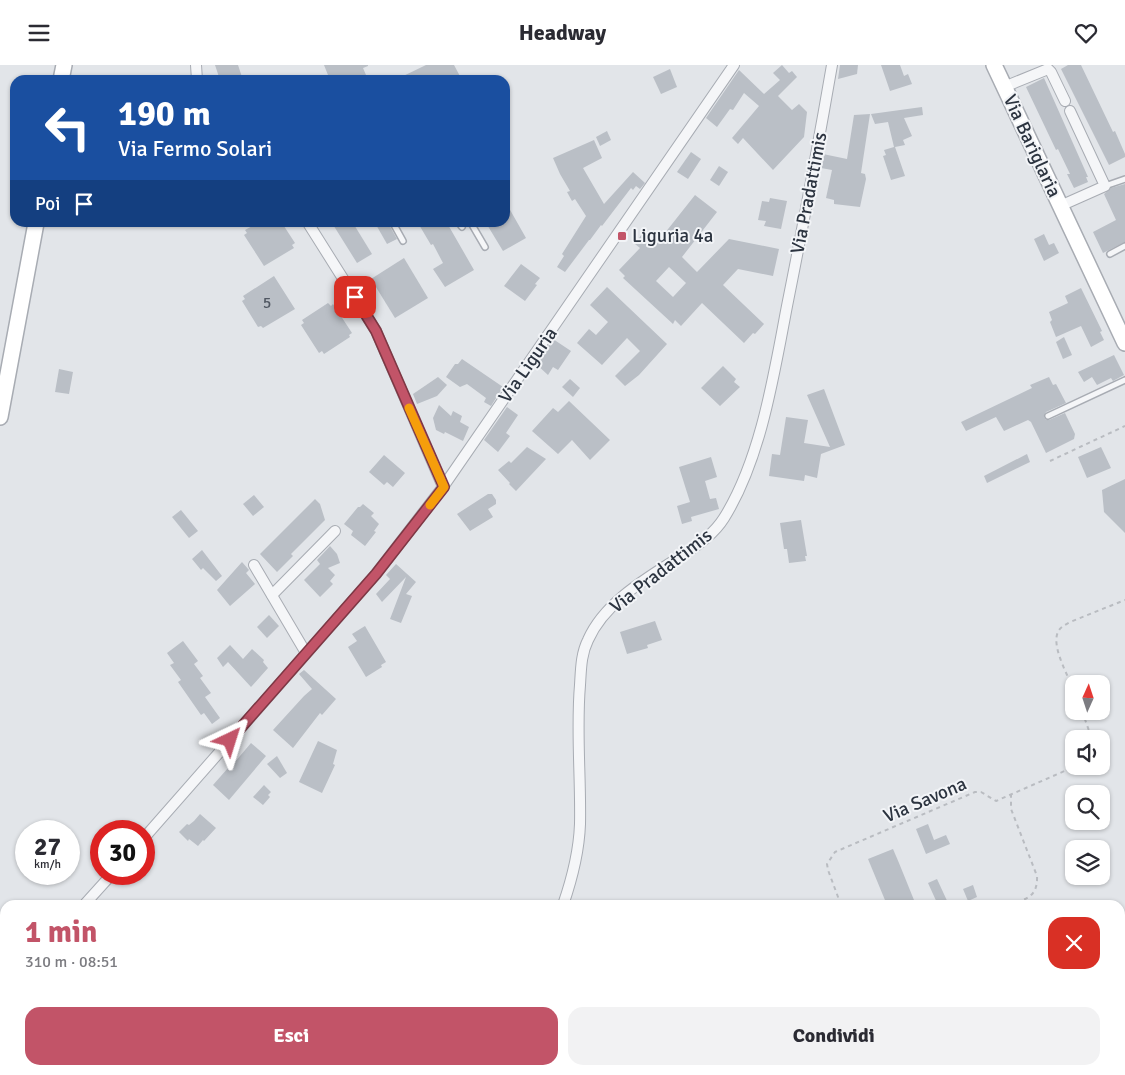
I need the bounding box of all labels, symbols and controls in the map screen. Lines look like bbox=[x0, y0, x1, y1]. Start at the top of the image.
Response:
icon: menu bbox=[25, 19, 53, 47]
text: Headway bbox=[519, 19, 606, 46]
icon: heart bbox=[1072, 19, 1100, 47]
street label: Via Bariglaria bbox=[998, 91, 1066, 201]
text: 190 m bbox=[118, 92, 211, 135]
icon: left bbox=[35, 95, 100, 160]
street label: Via Pradattimis bbox=[785, 130, 833, 256]
text: Via Fermo Solari bbox=[118, 135, 272, 162]
icon: arrive bbox=[70, 190, 98, 218]
text: Poi bbox=[35, 192, 60, 216]
place label: Liguria 4a bbox=[632, 224, 713, 248]
marker: Liguria 4a bbox=[616, 230, 628, 242]
pin bbox=[334, 276, 376, 318]
icon: arrive bbox=[341, 283, 369, 311]
house number: 5 bbox=[263, 293, 271, 313]
street label: Via Liguria bbox=[493, 322, 563, 408]
street label: Via Pradattimis bbox=[605, 524, 717, 618]
north arrow bbox=[1065, 675, 1110, 720]
map controls bbox=[1065, 675, 1110, 885]
position arrow bbox=[203, 713, 255, 765]
button: sound bbox=[1065, 730, 1110, 775]
street label: Via Savona bbox=[880, 772, 970, 828]
button: search bbox=[1065, 785, 1110, 830]
speed limit sign: 30 bbox=[90, 820, 155, 885]
text: 27 bbox=[34, 831, 61, 862]
button: layers bbox=[1065, 840, 1110, 885]
text: km/h bbox=[34, 857, 61, 872]
text: 1 min bbox=[25, 914, 97, 951]
button: close bbox=[1048, 917, 1100, 969]
text: 310 m · 08:51 bbox=[25, 952, 118, 972]
button: Esci bbox=[25, 1007, 558, 1065]
button: Condividi bbox=[568, 1007, 1100, 1065]

